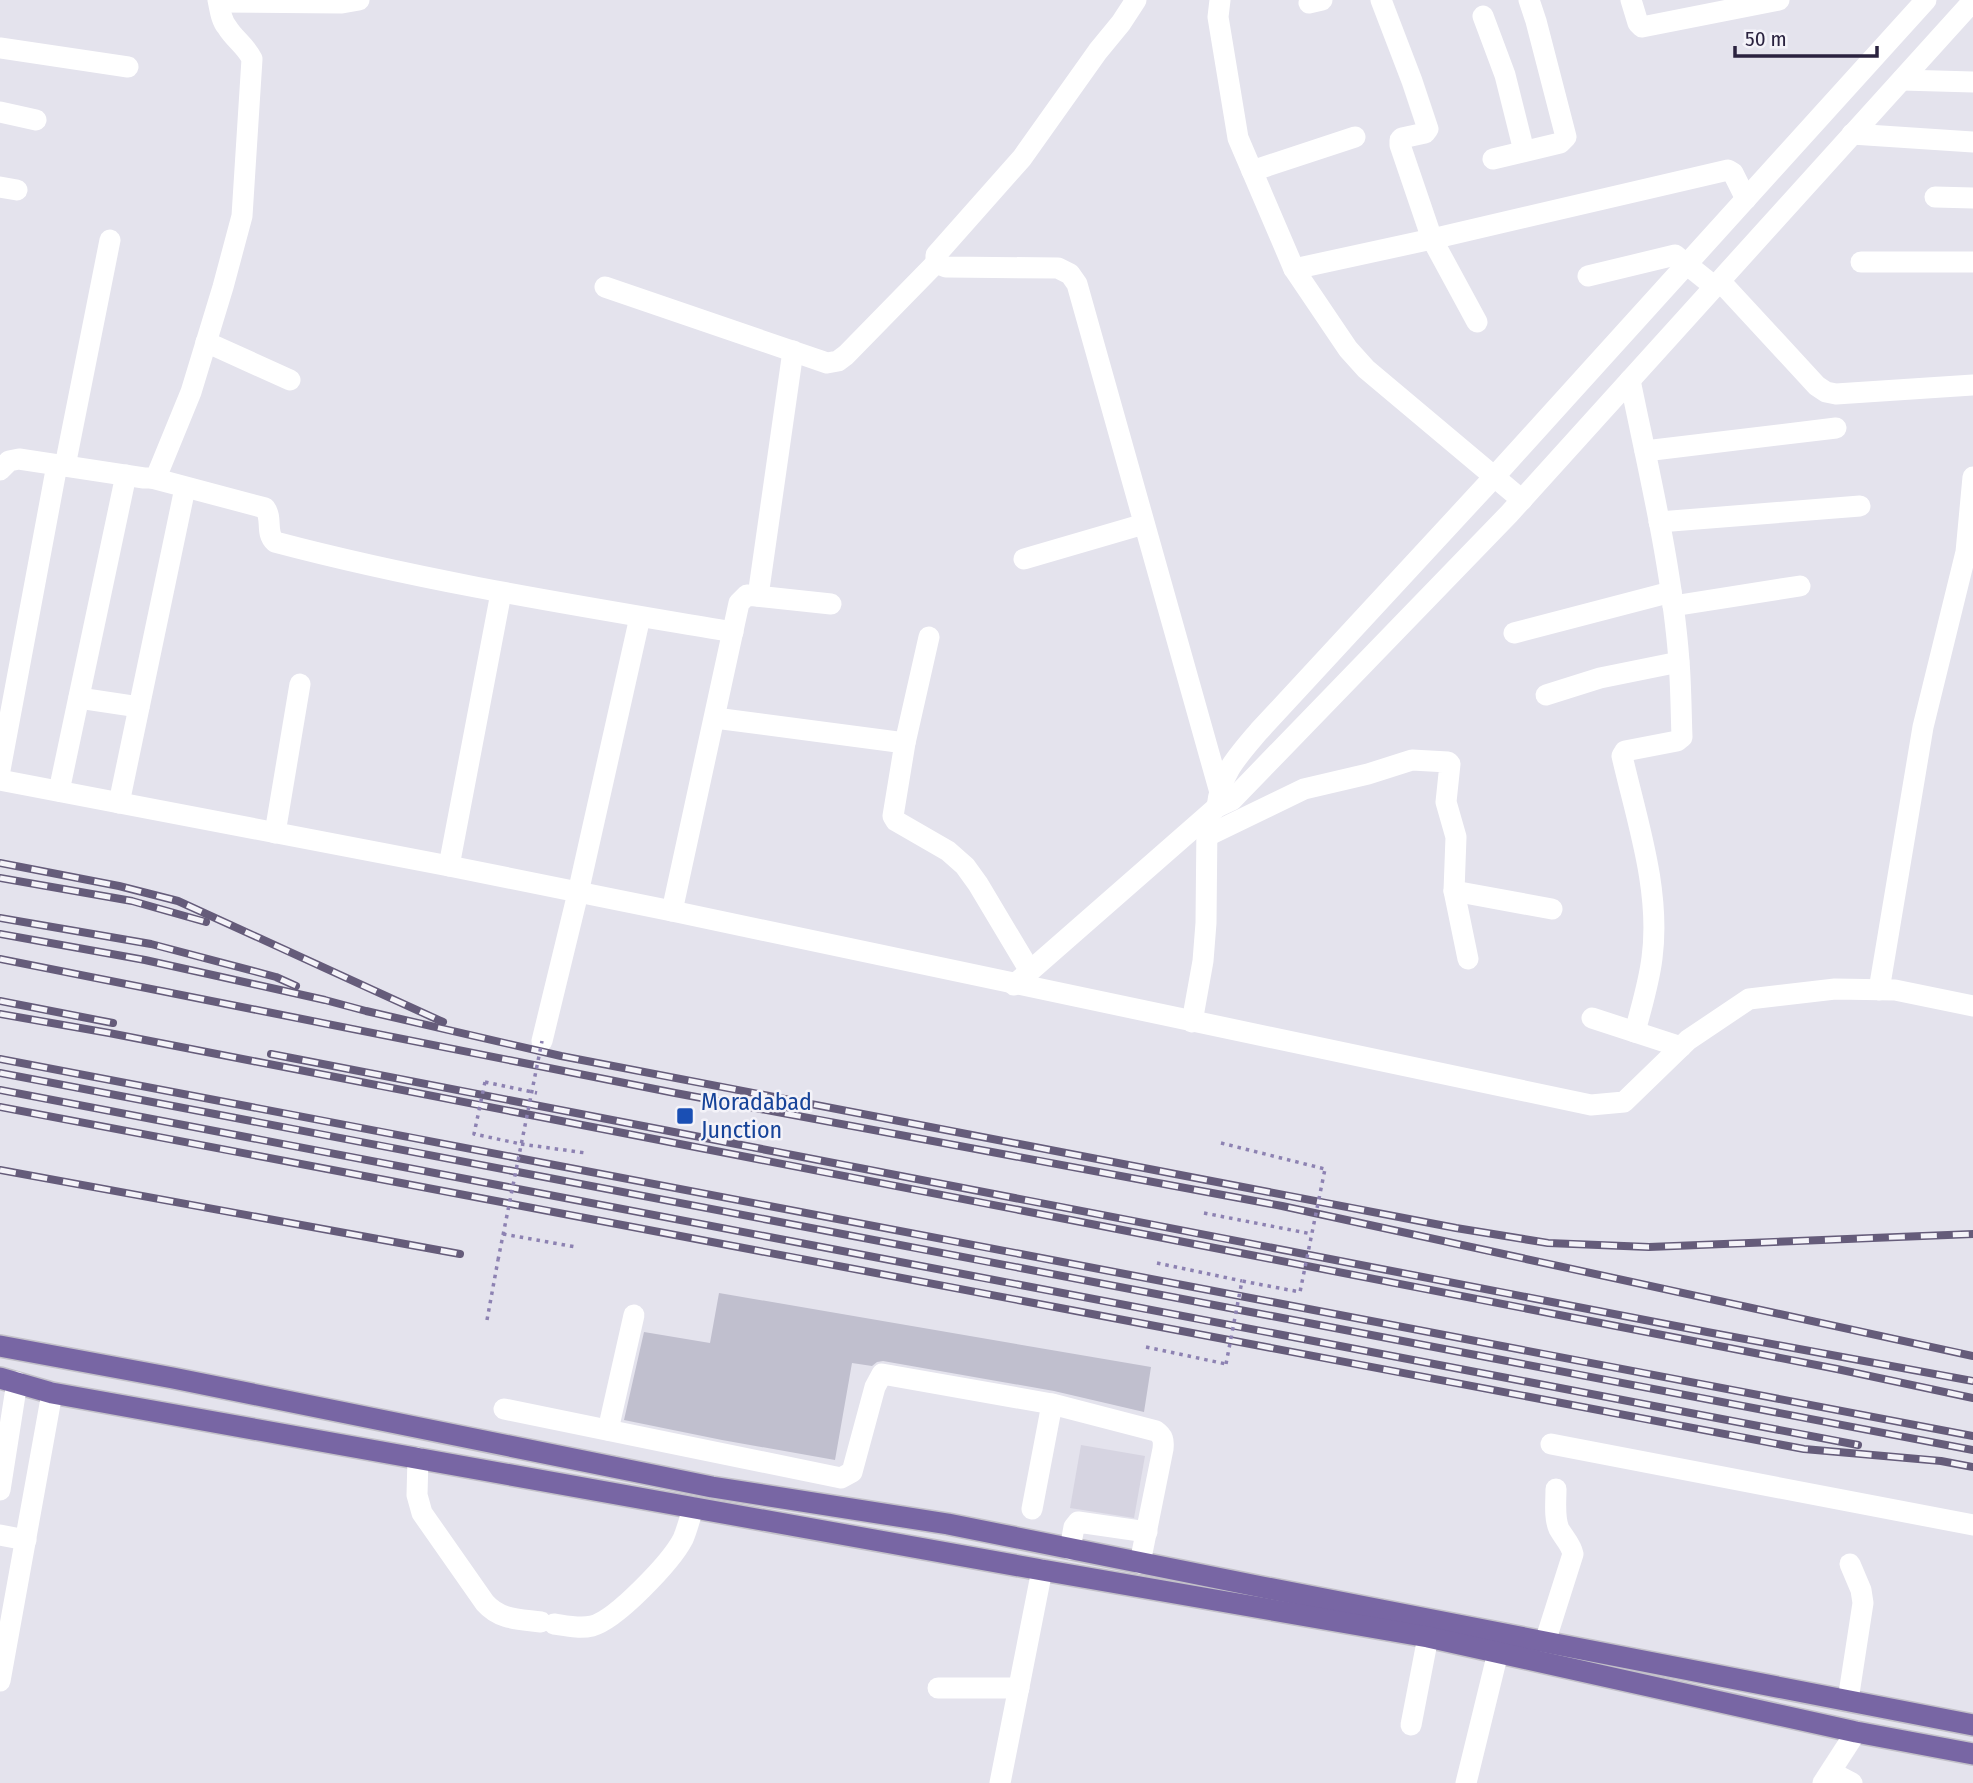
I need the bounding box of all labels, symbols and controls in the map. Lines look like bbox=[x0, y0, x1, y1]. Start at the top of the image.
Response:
scale bar bbox=[1735, 14, 1877, 58]
text: 50 m bbox=[1745, 26, 1787, 52]
place label: Moradabad Junction bbox=[701, 1088, 812, 1144]
marker: Moradabad Junction bbox=[675, 1106, 695, 1126]

